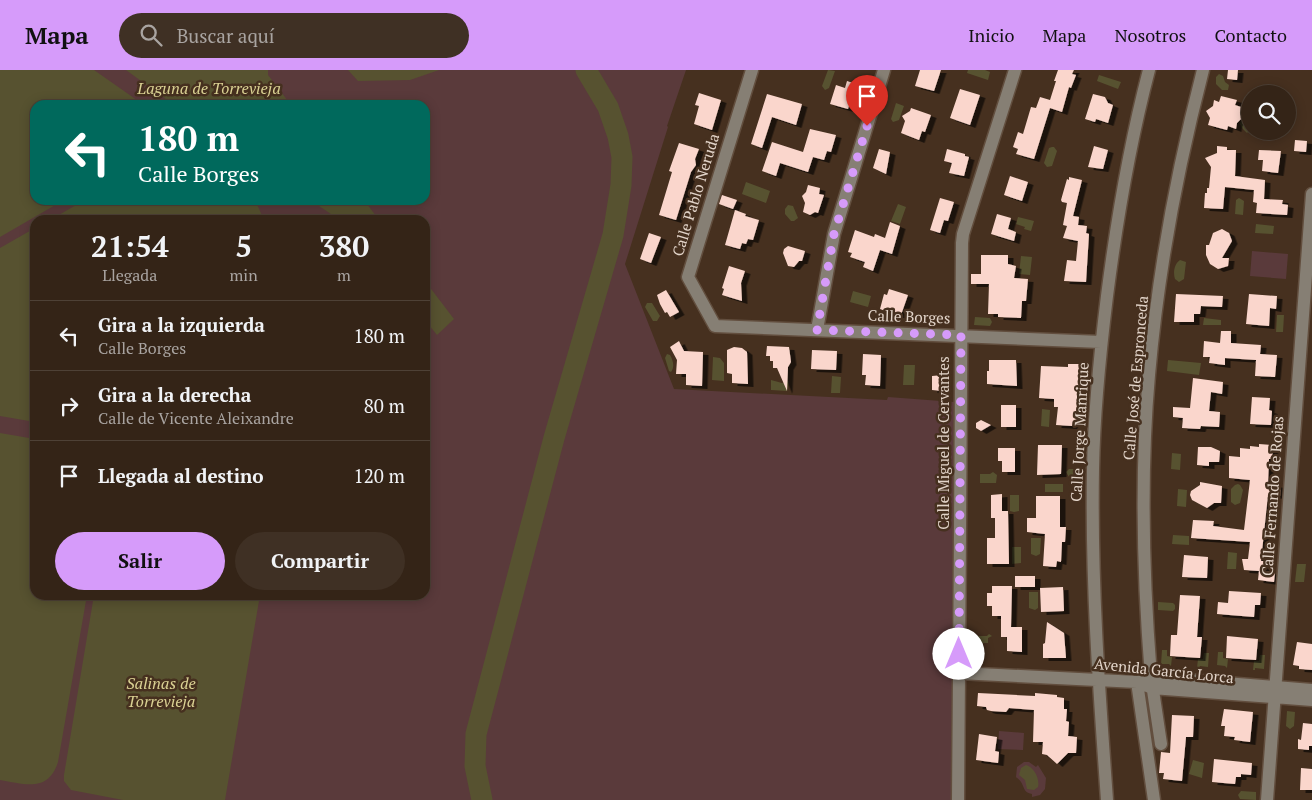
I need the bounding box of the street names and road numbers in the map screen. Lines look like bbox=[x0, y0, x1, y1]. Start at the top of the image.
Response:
street label: Calle Pablo Neruda bbox=[667, 130, 723, 259]
street label: Calle José de Espronceda bbox=[1118, 294, 1152, 461]
street label: Calle Borges bbox=[867, 305, 951, 327]
street label: Calle Miguel de Cervantes bbox=[933, 356, 953, 530]
street label: Calle Jorge Manrique bbox=[1065, 362, 1093, 502]
street label: Calle Fernando de Rojas bbox=[1256, 415, 1288, 576]
street label: Avenida García Lorca bbox=[1093, 653, 1235, 687]

